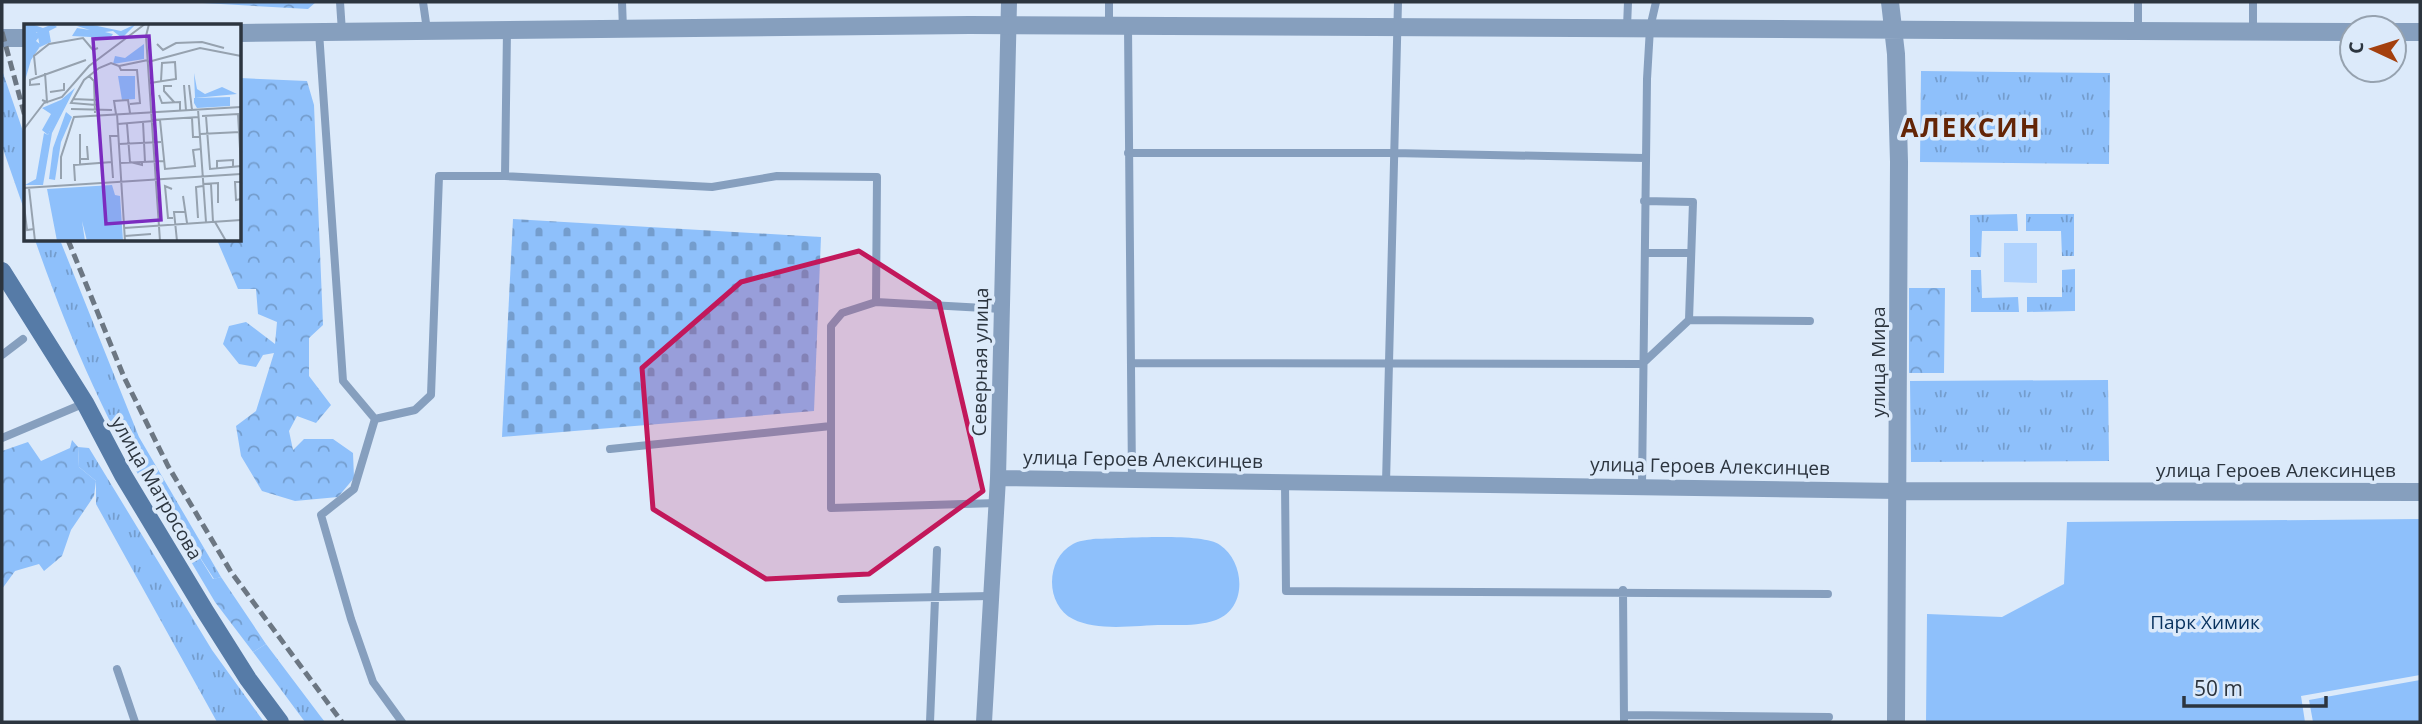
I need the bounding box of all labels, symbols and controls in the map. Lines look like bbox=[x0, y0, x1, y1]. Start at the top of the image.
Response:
north arrow bbox=[2338, 14, 2408, 84]
inset map bbox=[24, 24, 242, 242]
text: С bbox=[2343, 41, 2369, 55]
district label: АЛЕКСИН bbox=[1900, 109, 2042, 145]
street label: Северная улица bbox=[966, 287, 994, 437]
street label: улица Мира bbox=[1865, 306, 1891, 418]
street label: улица Матросова bbox=[105, 412, 209, 564]
street label: улица Героев Алексинцев bbox=[1023, 444, 1263, 474]
street label: улица Героев Алексинцев bbox=[1590, 451, 1830, 481]
street label: улица Героев Алексинцев bbox=[2156, 457, 2396, 483]
park label: Парк Химик bbox=[2150, 609, 2260, 635]
scale bar bbox=[2184, 664, 2326, 708]
text: 50 m bbox=[2194, 674, 2243, 702]

